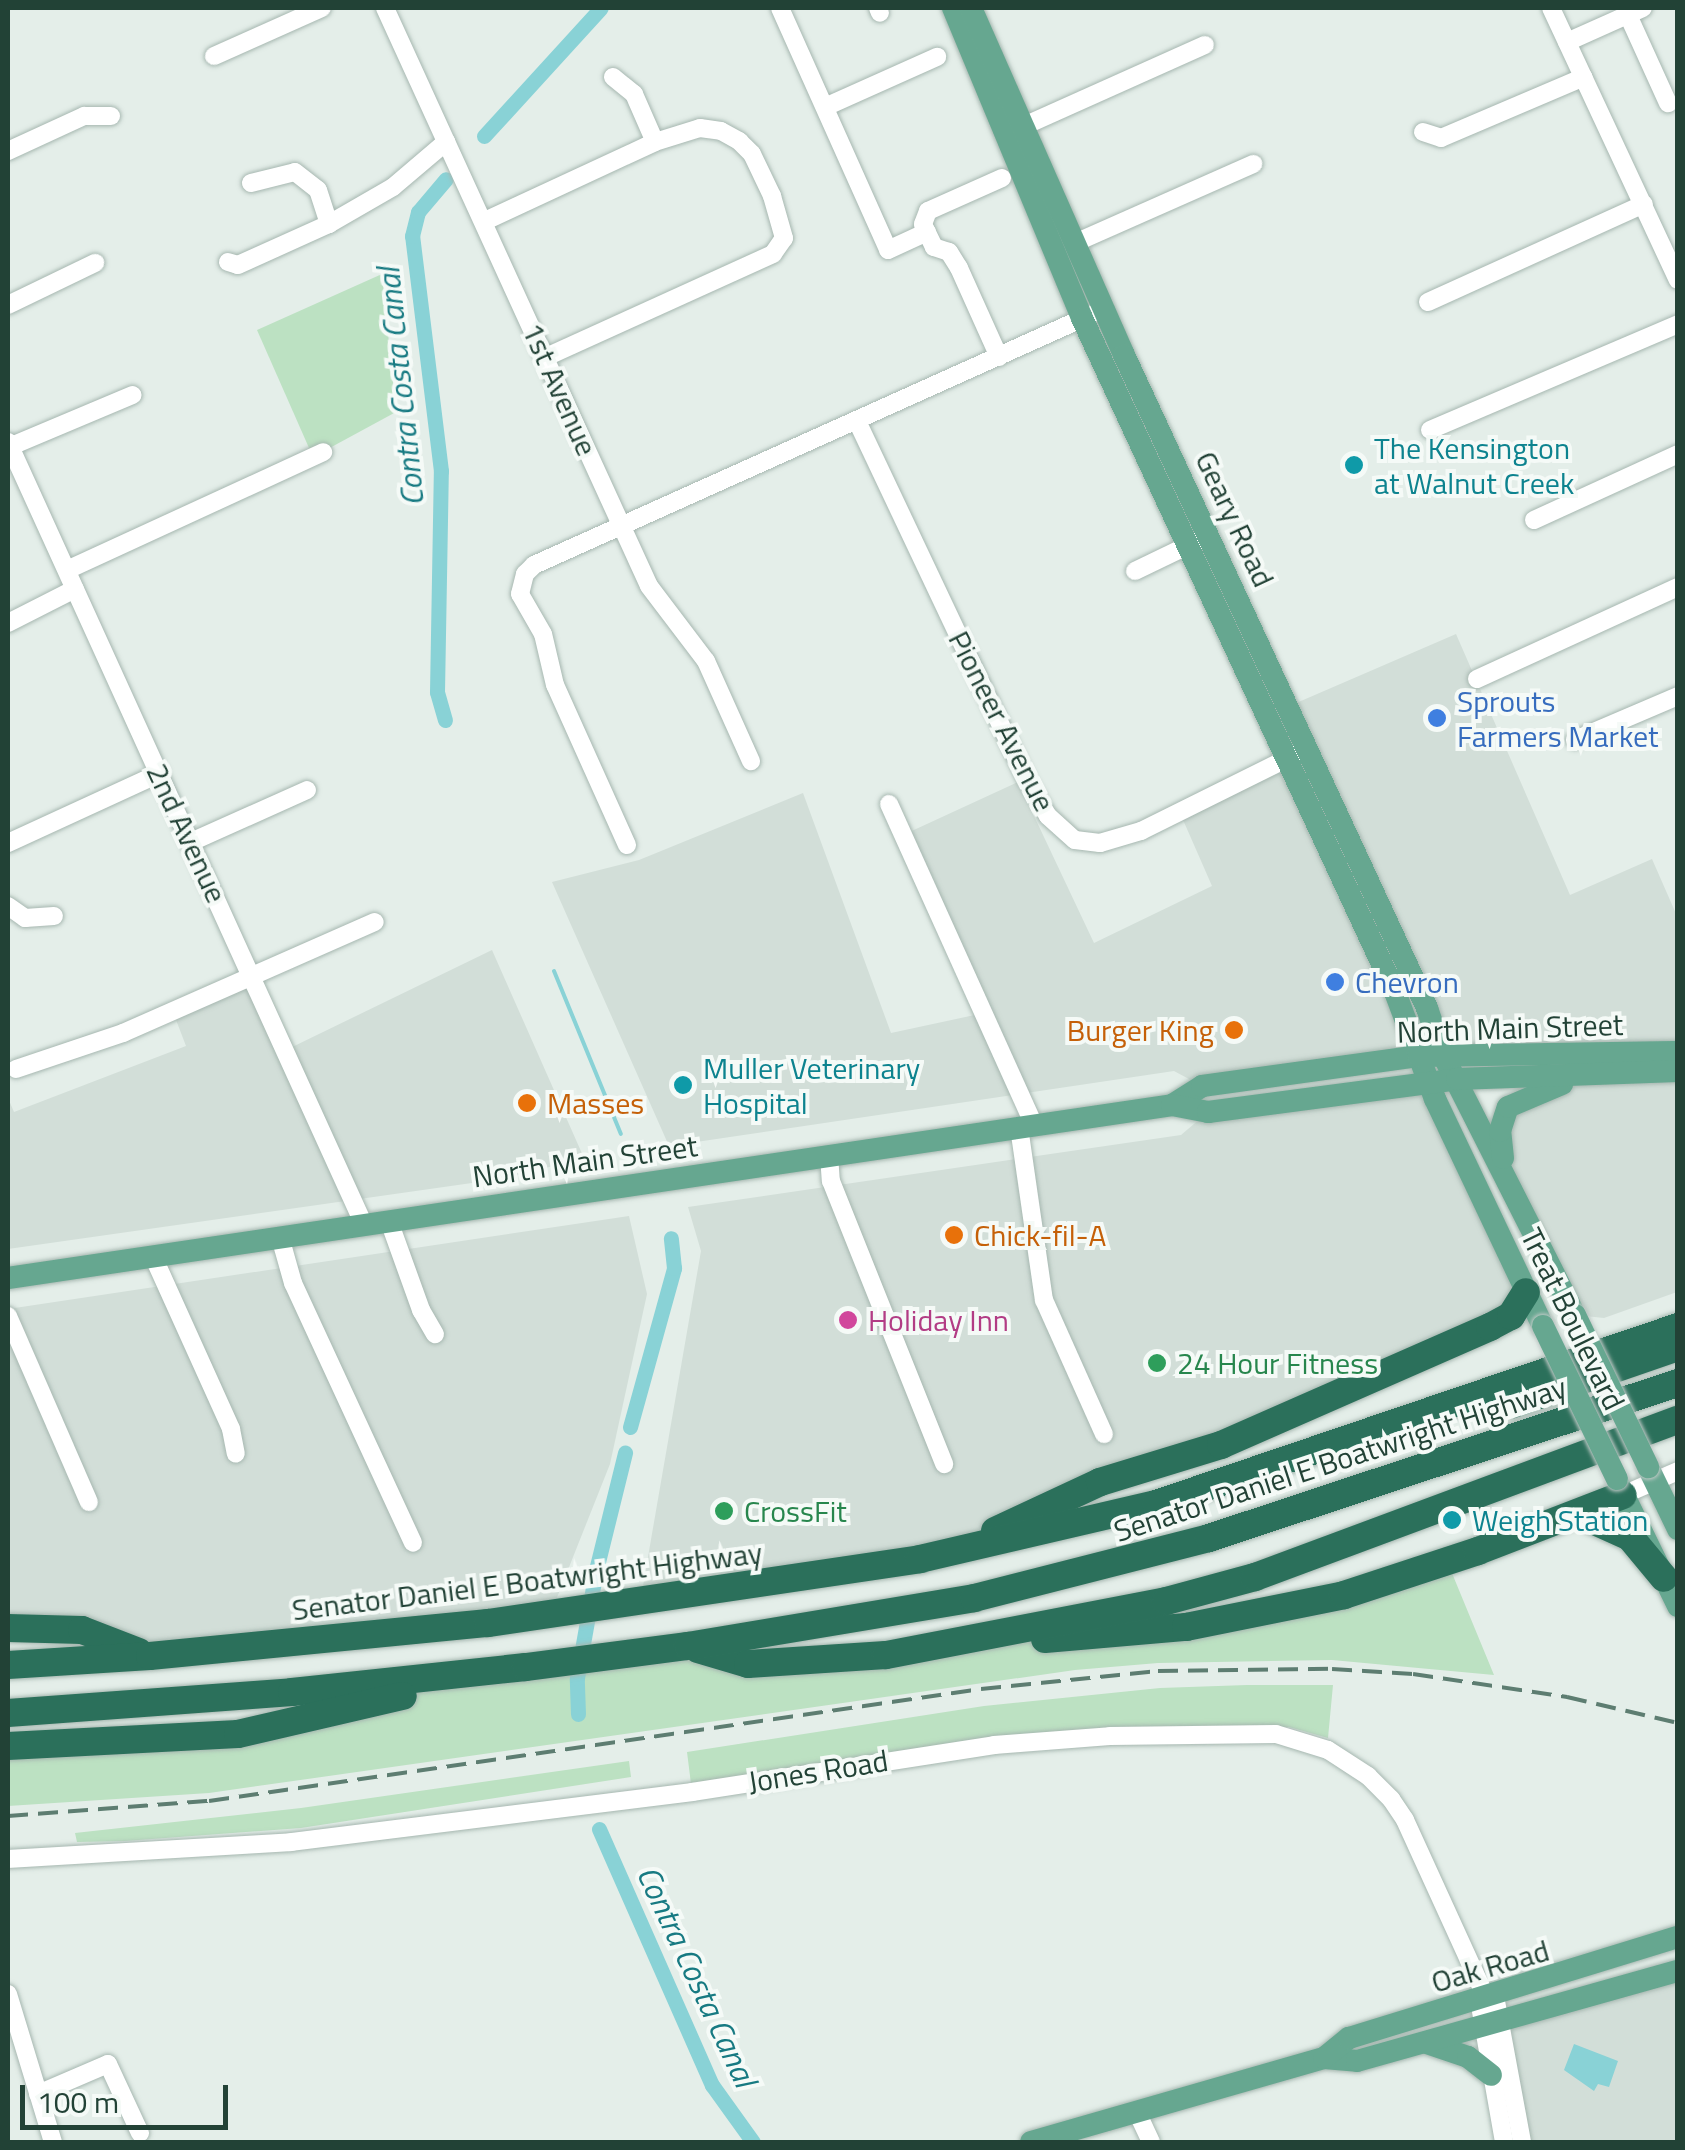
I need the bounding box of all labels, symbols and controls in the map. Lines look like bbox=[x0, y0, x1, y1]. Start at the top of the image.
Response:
water label: Contra Costa Canal bbox=[368, 266, 432, 508]
street label: 1st Avenue bbox=[515, 317, 605, 461]
place label: The Kensington at Walnut Creek bbox=[1374, 430, 1574, 500]
street label: Geary Road bbox=[1188, 446, 1282, 592]
marker: The Kensington at Walnut Creek bbox=[1343, 454, 1365, 476]
street label: Pioneer Avenue bbox=[941, 625, 1063, 817]
place label: Sprouts Farmers Market bbox=[1457, 683, 1659, 754]
marker: Sprouts Farmers Market bbox=[1426, 707, 1448, 729]
street label: 2nd Avenue bbox=[139, 758, 235, 908]
place label: Chevron bbox=[1355, 964, 1459, 1000]
marker: Chevron bbox=[1324, 971, 1346, 993]
street label: North Main Street bbox=[1396, 1006, 1624, 1050]
place label: Burger King bbox=[1067, 1012, 1214, 1048]
marker: Burger King bbox=[1223, 1019, 1245, 1041]
place label: Muller Veterinary Hospital bbox=[703, 1050, 920, 1120]
marker: Muller Veterinary Hospital bbox=[672, 1074, 694, 1096]
place label: Masses bbox=[547, 1085, 644, 1121]
marker: Masses bbox=[516, 1092, 538, 1114]
street label: North Main Street bbox=[470, 1127, 700, 1195]
place label: Chick-fil-A bbox=[974, 1217, 1106, 1253]
street label: Treat Boulevard bbox=[1513, 1222, 1633, 1416]
marker: Chick-fil-A bbox=[943, 1224, 965, 1246]
place label: Holiday Inn bbox=[868, 1302, 1009, 1338]
marker: Holiday Inn bbox=[837, 1309, 859, 1331]
place label: 24 Hour Fitness bbox=[1177, 1345, 1378, 1381]
marker: 24 Hour Fitness bbox=[1146, 1352, 1168, 1374]
street label: Senator Daniel E Boatwright Highway bbox=[1109, 1369, 1571, 1549]
place label: CrossFit bbox=[744, 1493, 847, 1529]
marker: CrossFit bbox=[713, 1500, 735, 1522]
place label: Weigh Station bbox=[1472, 1502, 1648, 1538]
marker: Weigh Station bbox=[1441, 1509, 1463, 1531]
street label: Senator Daniel E Boatwright Highway bbox=[290, 1534, 764, 1628]
street label: Jones Road bbox=[745, 1742, 891, 1800]
water label: Contra Costa Canal bbox=[629, 1859, 765, 2093]
street label: Oak Road bbox=[1427, 1932, 1553, 2000]
scale bar bbox=[25, 2065, 232, 2127]
text: 100 m bbox=[37, 2079, 119, 2125]

